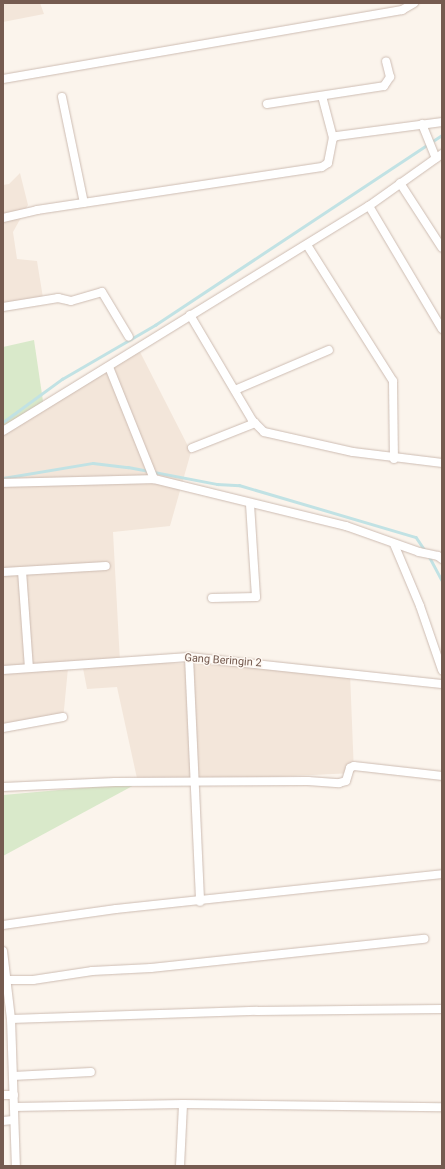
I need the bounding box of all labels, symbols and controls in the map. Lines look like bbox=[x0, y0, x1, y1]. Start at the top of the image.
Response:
street label: Gang Beringin 2 bbox=[184, 652, 262, 670]

